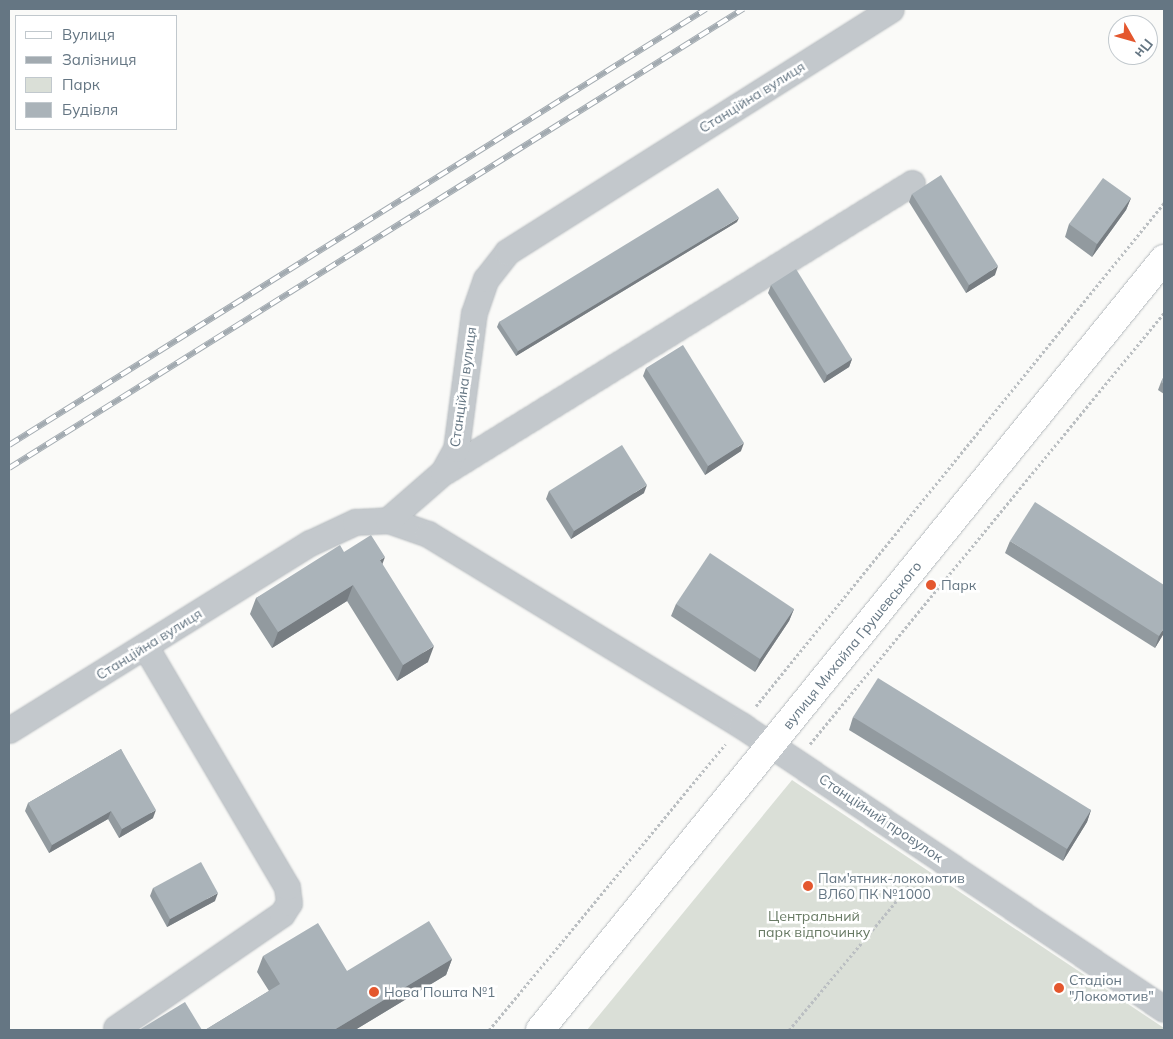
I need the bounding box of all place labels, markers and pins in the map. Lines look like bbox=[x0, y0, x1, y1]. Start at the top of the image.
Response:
place label: Парк bbox=[941, 577, 976, 593]
marker: Парк bbox=[925, 579, 937, 591]
place label: Пам'ятник-локомотив ВЛ60 ПК №1000 bbox=[818, 870, 965, 902]
marker: Пам'ятник-локомотив ВЛ60 ПК №1000 bbox=[802, 880, 814, 892]
place label: Стадіон "Локомотив" bbox=[1069, 972, 1154, 1004]
marker: Стадіон "Локомотив" bbox=[1053, 982, 1065, 994]
place label: Нова Пошта №1 bbox=[384, 984, 495, 1000]
marker: Нова Пошта №1 bbox=[368, 986, 380, 998]

